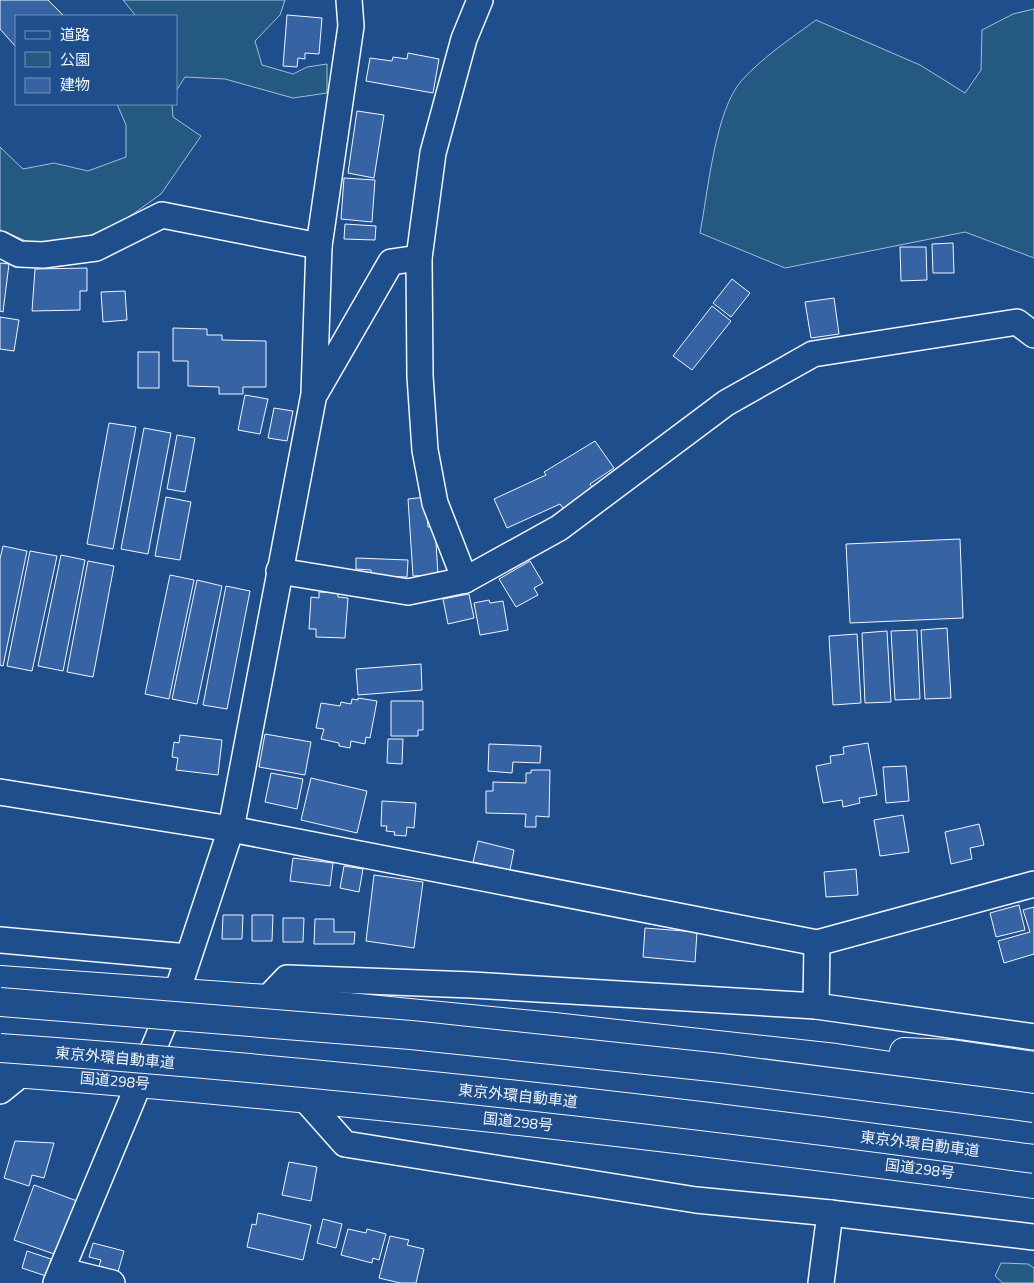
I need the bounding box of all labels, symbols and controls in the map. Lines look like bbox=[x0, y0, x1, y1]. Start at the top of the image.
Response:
legend bbox=[15, 15, 178, 105]
text: 道路 bbox=[60, 23, 90, 46]
text: 公園 bbox=[60, 48, 90, 71]
text: 建物 bbox=[60, 73, 90, 96]
street label: 東京外環自動車道 bbox=[54, 1041, 176, 1074]
street label: 国道298号 bbox=[79, 1066, 151, 1095]
street label: 東京外環自動車道 bbox=[457, 1078, 579, 1113]
street label: 国道298号 bbox=[482, 1106, 554, 1137]
street label: 東京外環自動車道 bbox=[859, 1125, 981, 1162]
street label: 国道298号 bbox=[884, 1153, 956, 1184]

